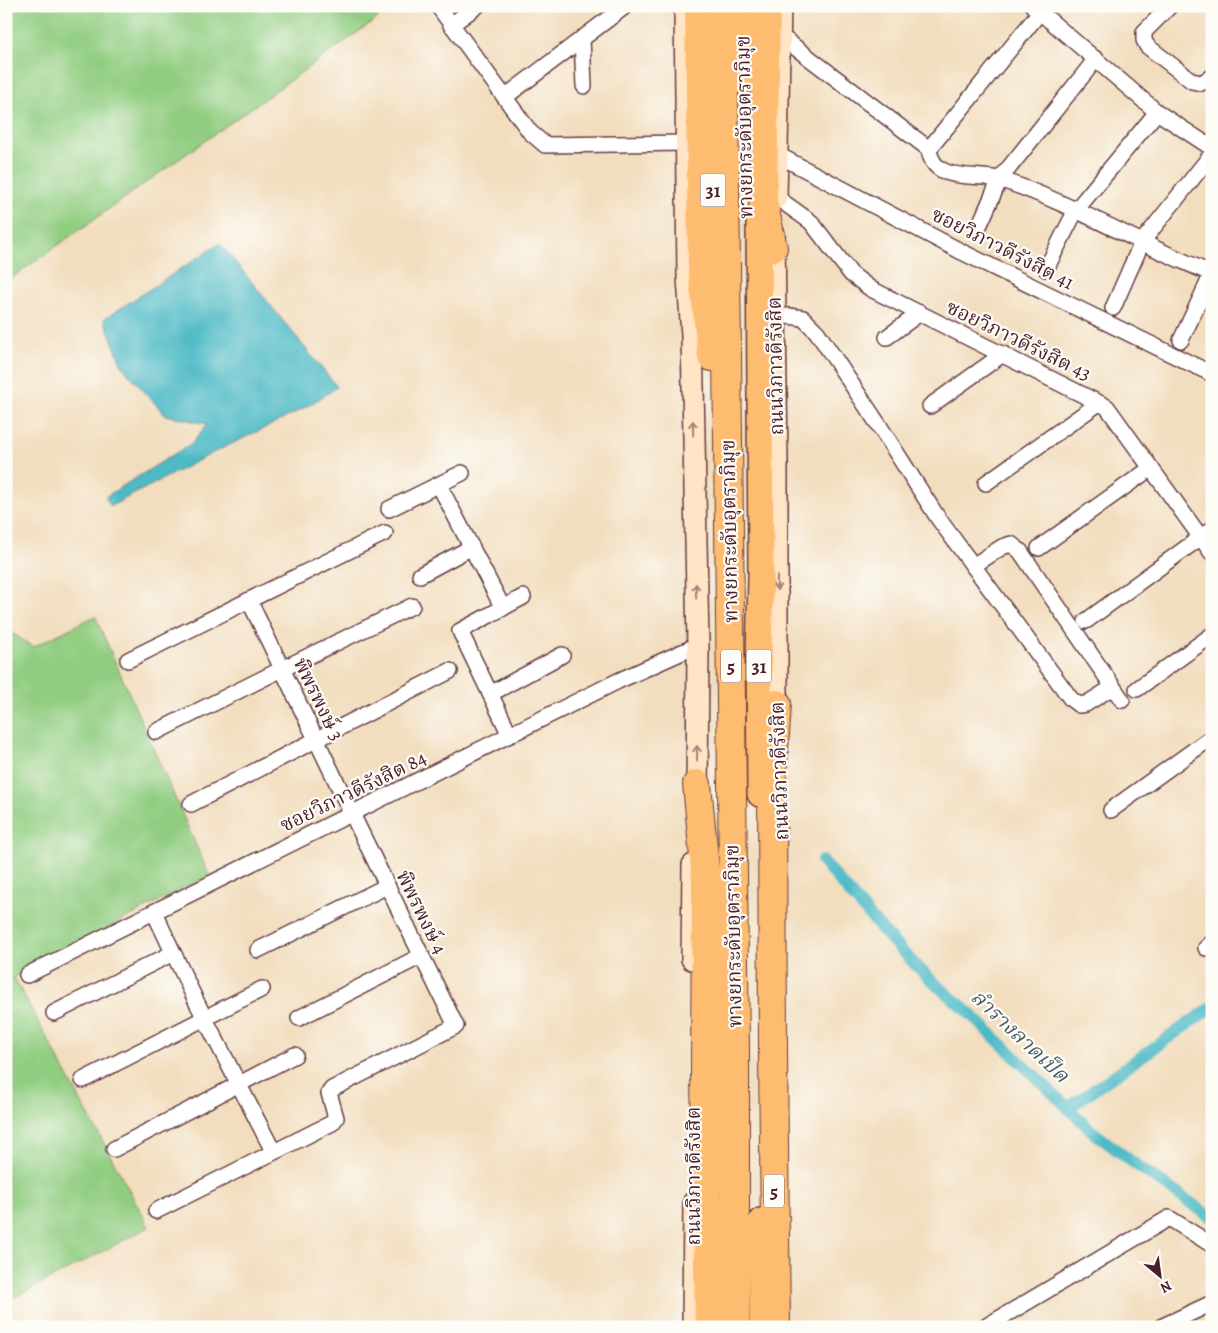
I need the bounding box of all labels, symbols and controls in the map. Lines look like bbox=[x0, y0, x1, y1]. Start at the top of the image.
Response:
street label: ทางยกระดับอุตราภิมุข bbox=[729, 35, 760, 219]
road number: 31 bbox=[700, 174, 726, 206]
street label: ซอยวิภาวดีรังสิต 41 bbox=[927, 201, 1079, 296]
street label: ซอยวิภาวดีรังสิต 43 bbox=[942, 294, 1096, 387]
street label: ถนนวิภาวดีรังสิต bbox=[761, 296, 790, 436]
one-way arrow bbox=[689, 420, 698, 436]
street label: ทางยกระดับอุตราภิมุข bbox=[714, 439, 745, 623]
one-way arrow bbox=[772, 574, 782, 591]
one-way arrow bbox=[692, 583, 701, 599]
road number: 5 bbox=[721, 649, 741, 682]
road number: 31 bbox=[746, 649, 772, 682]
street label: พิพรพงษ์ 3 bbox=[287, 653, 350, 745]
street label: ถนนวิภาวดีรังสิต bbox=[764, 701, 795, 841]
street label: ซอยวิภาวดีรังสิต 84 bbox=[276, 744, 431, 839]
one-way arrow bbox=[692, 745, 702, 762]
street label: ทางยกระดับอุตราภิมุข bbox=[718, 844, 749, 1028]
street label: พิพรพงษ์ 4 bbox=[390, 866, 453, 959]
water label: ลำรางลาดเป็ด bbox=[965, 983, 1075, 1089]
street label: ถนนวิภาวดีรังสิต bbox=[680, 1107, 707, 1245]
road number: 5 bbox=[764, 1174, 784, 1208]
north arrow bbox=[1136, 1250, 1186, 1300]
text: N bbox=[1157, 1276, 1175, 1298]

